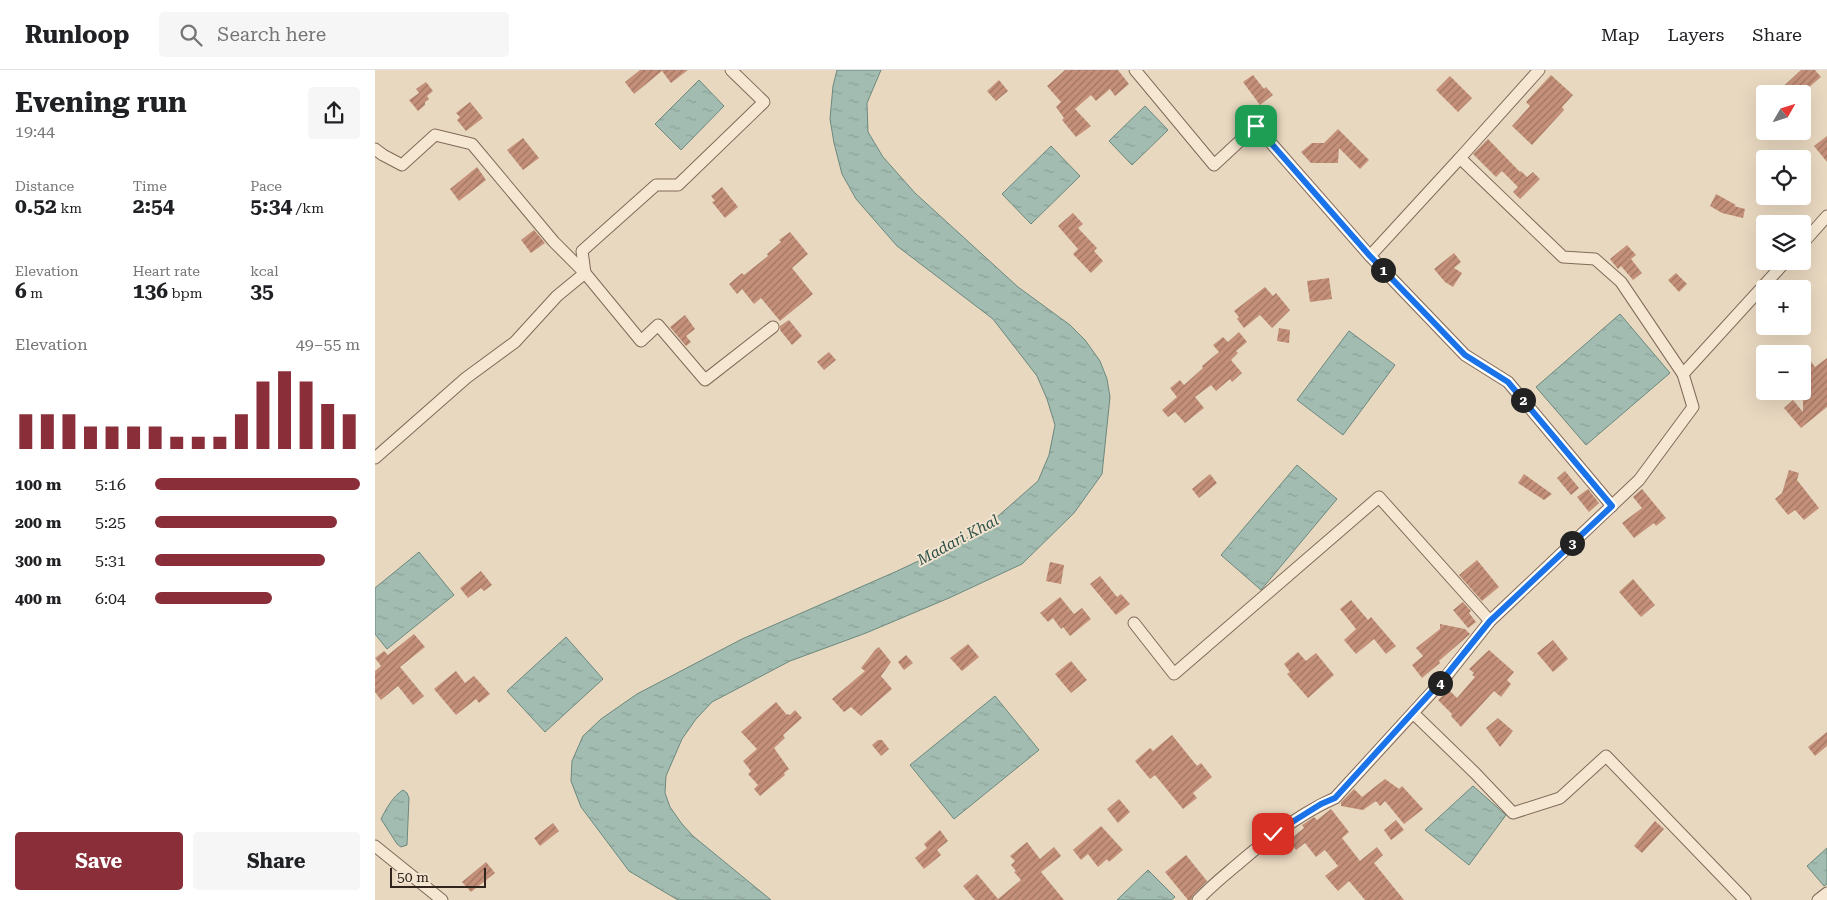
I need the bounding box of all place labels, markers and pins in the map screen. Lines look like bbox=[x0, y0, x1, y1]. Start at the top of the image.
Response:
pin bbox=[1235, 105, 1277, 147]
pin: 1 bbox=[1371, 258, 1395, 282]
pin: 2 bbox=[1511, 388, 1535, 412]
pin: 3 bbox=[1559, 530, 1585, 556]
pin: 4 bbox=[1427, 670, 1453, 696]
pin bbox=[1252, 813, 1294, 855]

